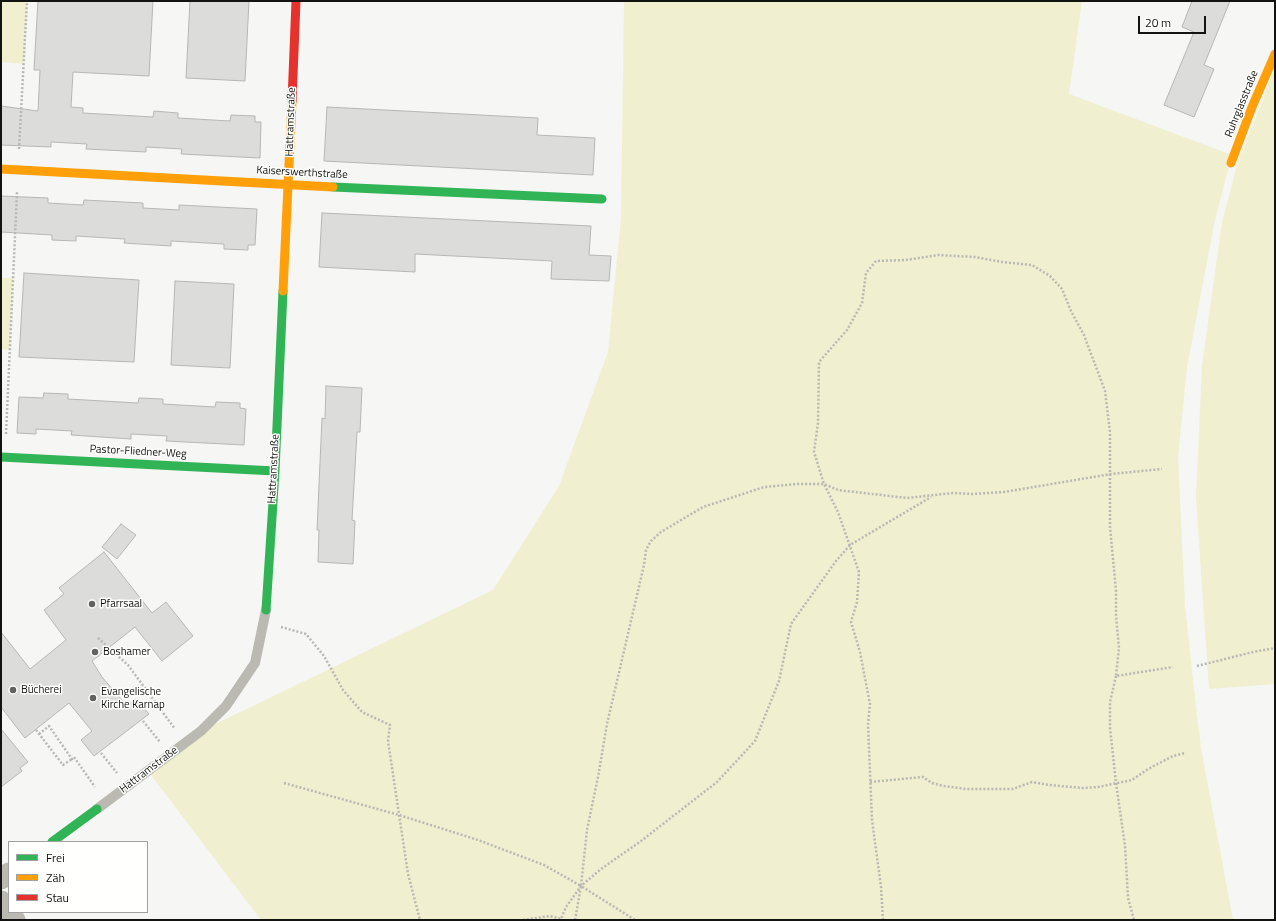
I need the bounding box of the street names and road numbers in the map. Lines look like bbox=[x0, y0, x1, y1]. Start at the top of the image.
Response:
street label: Ruhrglasstraße bbox=[1223, 69, 1261, 139]
street label: Hattramstraße bbox=[283, 87, 299, 157]
street label: Kaiserswerthstraße bbox=[256, 164, 348, 182]
street label: Hattramstraße bbox=[266, 434, 282, 504]
street label: Pastor-Fliedner-Weg bbox=[89, 443, 187, 461]
street label: Hattramstraße bbox=[117, 744, 181, 796]

